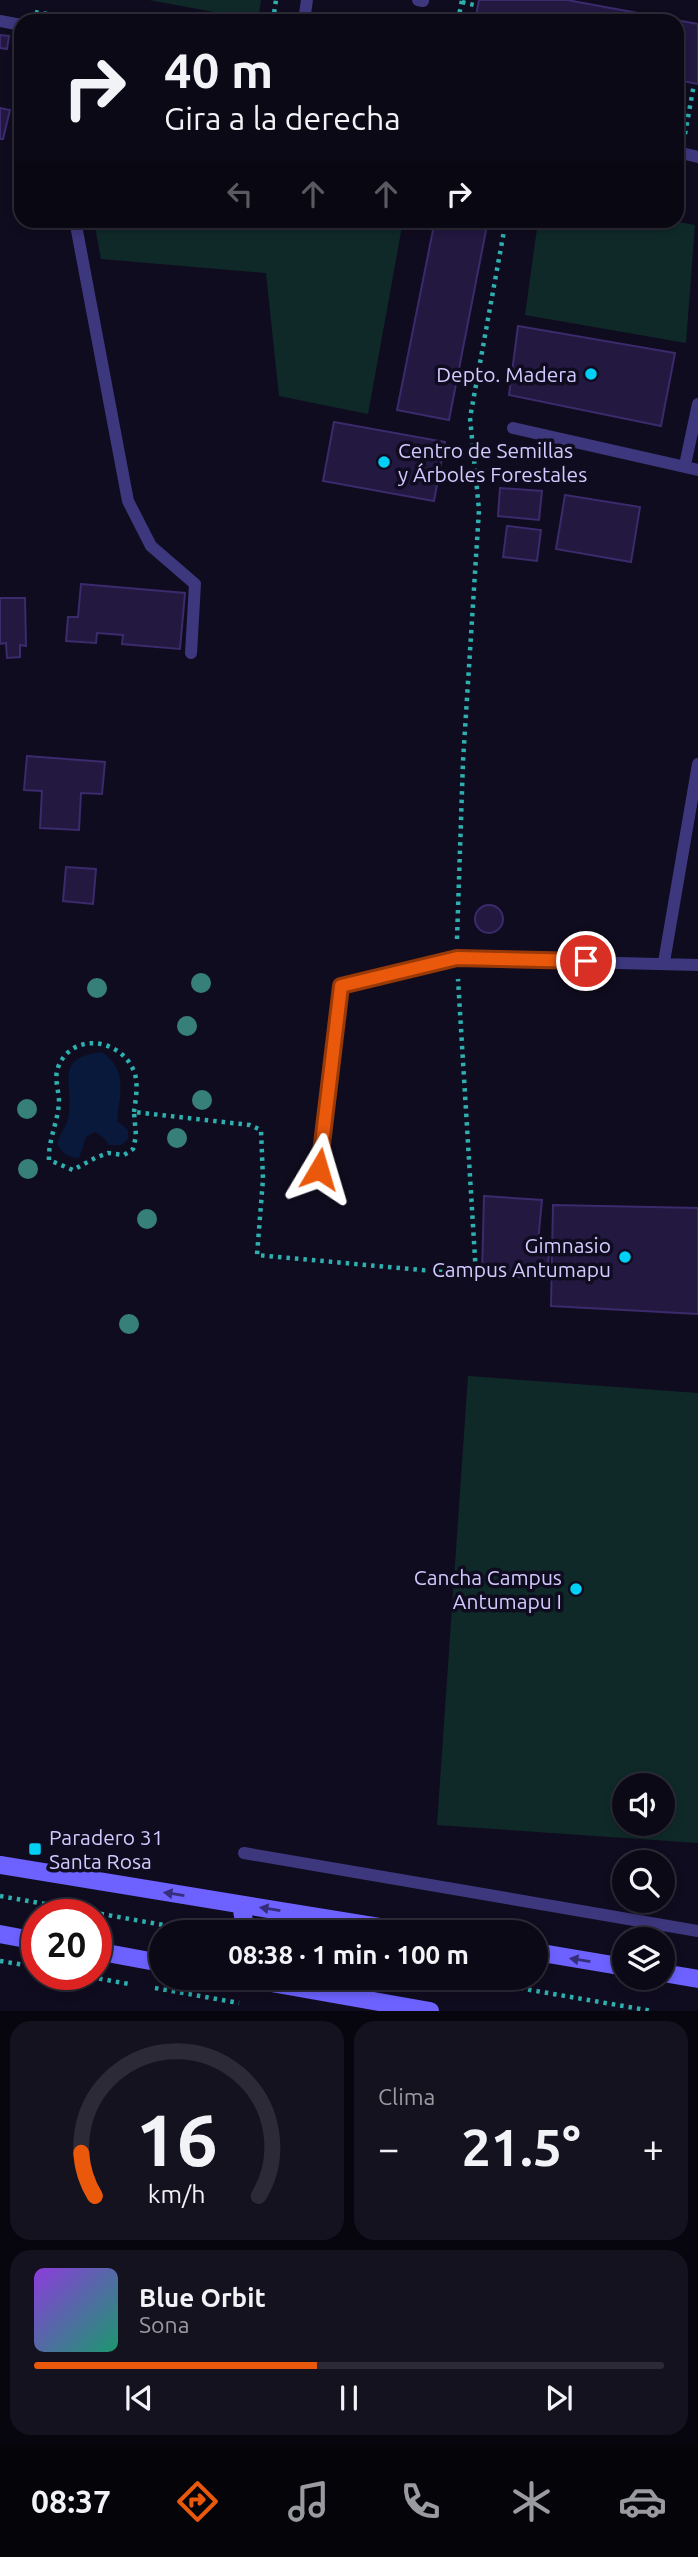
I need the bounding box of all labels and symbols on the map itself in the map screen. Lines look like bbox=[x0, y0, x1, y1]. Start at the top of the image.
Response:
place label: Depto. Madera bbox=[436, 362, 577, 386]
marker: Depto. Madera bbox=[583, 366, 599, 382]
place label: Centro de Semillas y Árboles Forestales bbox=[398, 438, 587, 486]
marker: Centro de Semillas y Árboles Forestales bbox=[376, 454, 392, 470]
pin bbox=[556, 931, 616, 991]
position arrow bbox=[282, 1132, 356, 1206]
place label: Gimnasio Campus Antumapu bbox=[432, 1233, 611, 1281]
marker: Gimnasio Campus Antumapu bbox=[617, 1249, 633, 1265]
place label: Cancha Campus Antumapu I bbox=[414, 1565, 562, 1613]
marker: Cancha Campus Antumapu I bbox=[568, 1581, 584, 1597]
place label: Paradero 31 Santa Rosa bbox=[49, 1825, 164, 1873]
marker: Paradero 31 Santa Rosa bbox=[27, 1841, 43, 1857]
one-way arrow bbox=[163, 1888, 185, 1899]
speed limit sign: 20 bbox=[21, 1899, 112, 1990]
one-way arrow bbox=[259, 1903, 281, 1914]
one-way arrow bbox=[569, 1954, 591, 1965]

